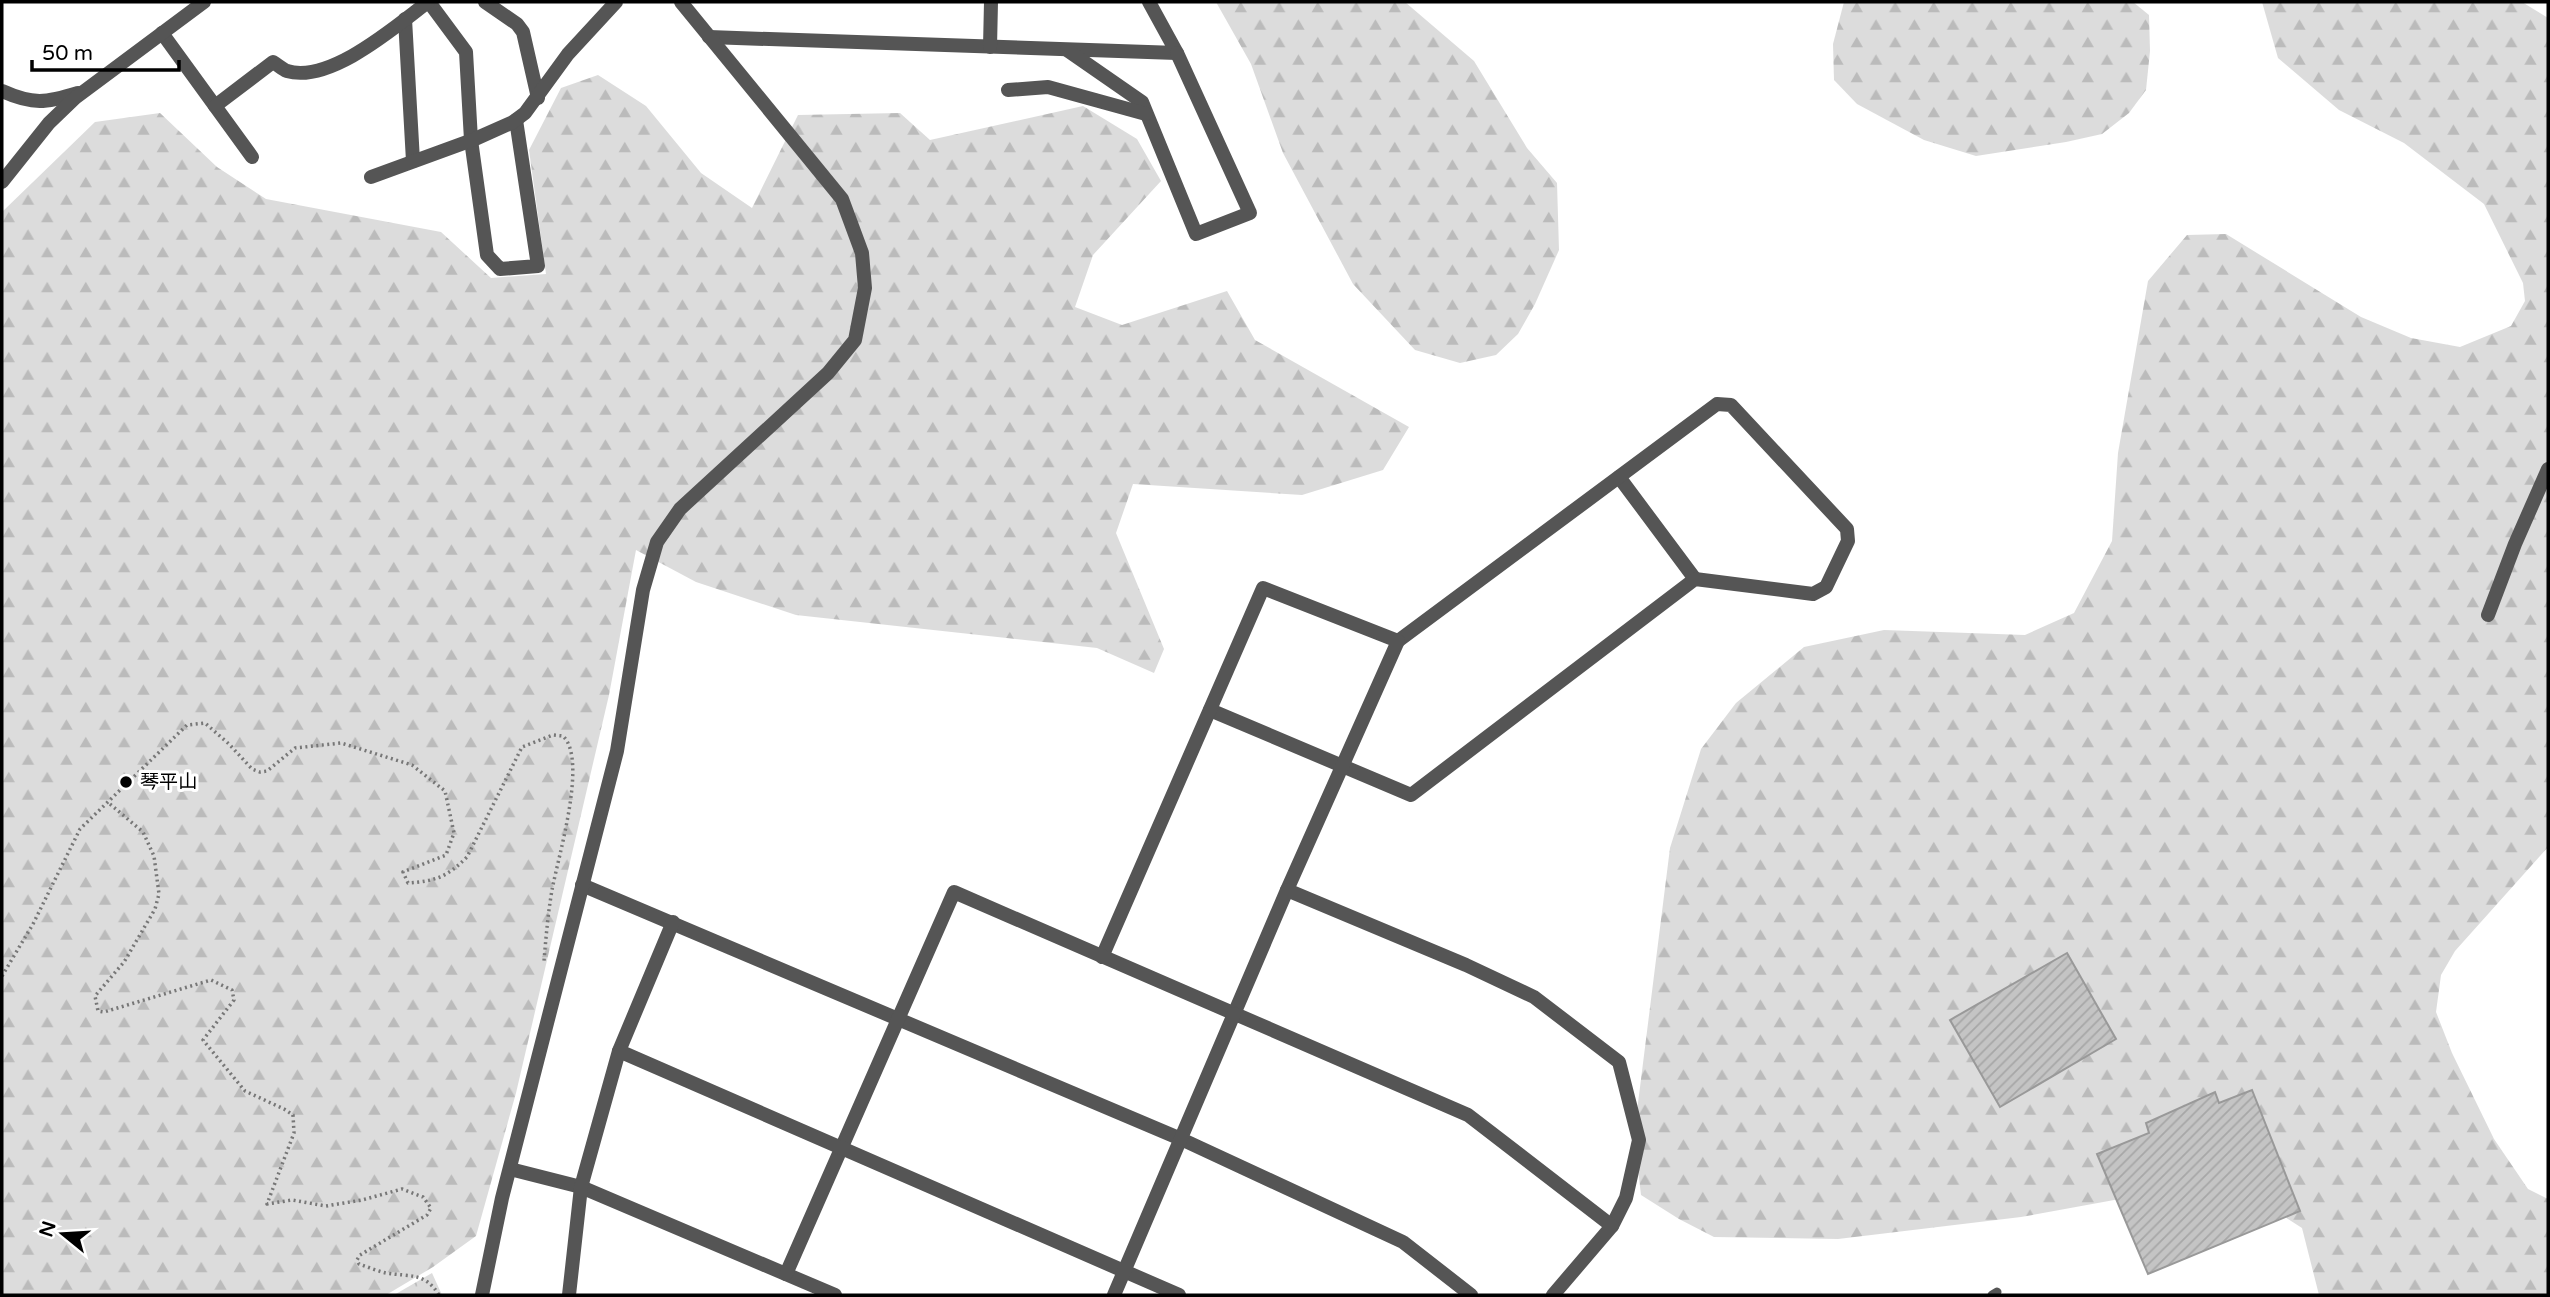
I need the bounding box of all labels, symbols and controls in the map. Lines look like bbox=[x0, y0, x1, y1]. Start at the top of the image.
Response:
scale bar bbox=[32, 28, 178, 72]
text: 50 m bbox=[42, 41, 93, 66]
place label: 琴平山 bbox=[140, 771, 197, 793]
marker: 琴平山 bbox=[118, 774, 134, 790]
north arrow bbox=[28, 1199, 98, 1269]
text: N bbox=[35, 1218, 61, 1240]

